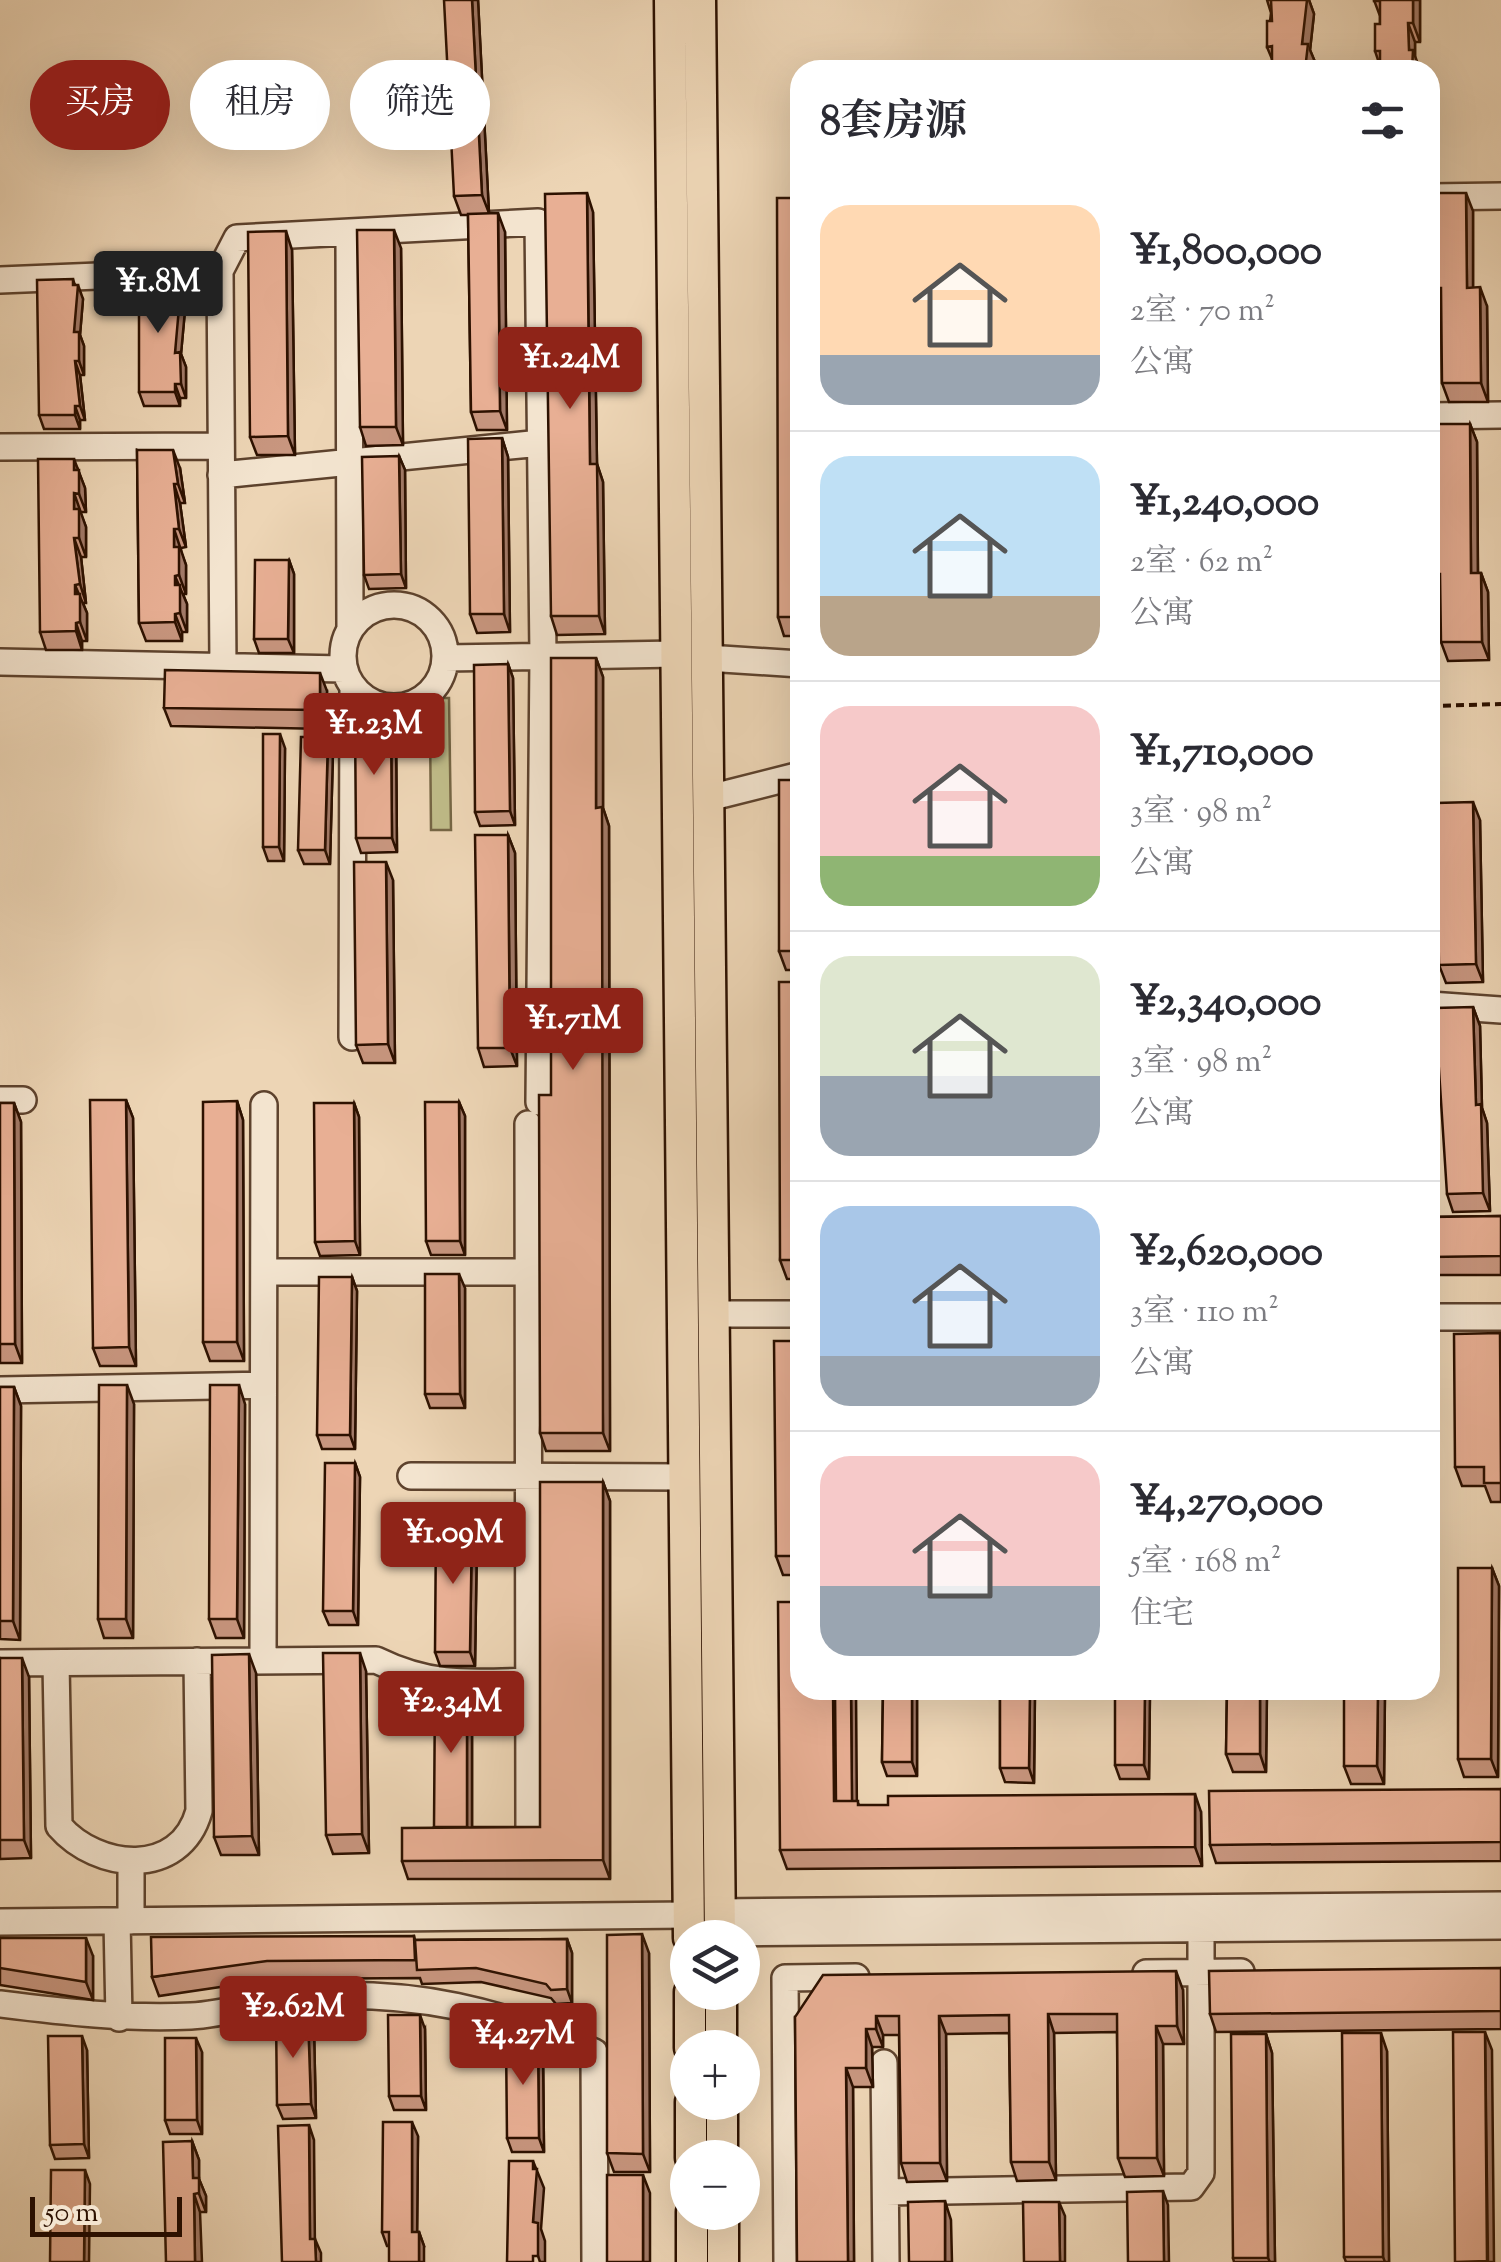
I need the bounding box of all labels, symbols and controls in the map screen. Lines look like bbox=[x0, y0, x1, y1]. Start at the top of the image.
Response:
chip: 买房 bbox=[30, 60, 170, 150]
chip: 租房 bbox=[190, 60, 330, 150]
chip: 筛选 bbox=[350, 60, 490, 150]
icon: filters bbox=[1355, 93, 1410, 148]
text: 8套房源 bbox=[820, 94, 967, 154]
text: ¥1,800,000 bbox=[1130, 223, 1322, 283]
icon: home bbox=[900, 245, 1020, 365]
pin: ¥1.8M bbox=[88, 251, 228, 336]
text: ¥1.8M bbox=[116, 260, 200, 306]
text: 2室 · 70 m² bbox=[1130, 289, 1275, 335]
pin: ¥1.24M bbox=[489, 327, 651, 412]
text: ¥1.24M bbox=[520, 336, 620, 382]
text: 公寓 bbox=[1130, 341, 1194, 387]
text: ¥1,240,000 bbox=[1130, 474, 1319, 534]
icon: home bbox=[900, 496, 1020, 616]
text: 2室 · 62 m² bbox=[1130, 540, 1273, 586]
text: 公寓 bbox=[1130, 592, 1194, 638]
pin: ¥1.23M bbox=[293, 693, 455, 778]
text: ¥1.23M bbox=[326, 702, 422, 748]
text: ¥1,710,000 bbox=[1130, 724, 1314, 784]
icon: home bbox=[900, 746, 1020, 866]
text: 3室 · 98 m² bbox=[1130, 790, 1272, 836]
text: 公寓 bbox=[1130, 842, 1194, 888]
text: ¥2,340,000 bbox=[1130, 974, 1322, 1034]
pin: ¥1.71M bbox=[492, 988, 654, 1073]
icon: home bbox=[900, 996, 1020, 1116]
text: ¥1.71M bbox=[525, 997, 621, 1043]
text: 3室 · 98 m² bbox=[1130, 1040, 1272, 1086]
text: 公寓 bbox=[1130, 1092, 1194, 1138]
text: ¥2,620,000 bbox=[1130, 1224, 1323, 1284]
icon: home bbox=[900, 1246, 1020, 1366]
text: 3室 · 110 m² bbox=[1130, 1290, 1279, 1336]
text: 公寓 bbox=[1130, 1342, 1194, 1388]
text: ¥4,270,000 bbox=[1130, 1474, 1323, 1534]
icon: home bbox=[900, 1496, 1020, 1616]
pin: ¥1.09M bbox=[372, 1502, 534, 1587]
text: ¥1.09M bbox=[403, 1511, 503, 1557]
text: 5室 · 168 m² bbox=[1130, 1540, 1282, 1586]
text: 住宅 bbox=[1130, 1592, 1194, 1638]
pin: ¥2.34M bbox=[370, 1671, 532, 1756]
text: ¥2.34M bbox=[400, 1680, 502, 1726]
map controls bbox=[670, 1920, 760, 2230]
button: layers bbox=[670, 1920, 760, 2010]
pin: ¥2.62M bbox=[212, 1976, 374, 2061]
text: ¥2.62M bbox=[242, 1985, 344, 2031]
pin: ¥4.27M bbox=[442, 2003, 604, 2088]
text: ¥4.27M bbox=[472, 2012, 574, 2058]
button: + bbox=[670, 2030, 760, 2120]
button: − bbox=[670, 2140, 760, 2230]
scale bar bbox=[30, 2192, 182, 2236]
text: 50 m bbox=[45, 2194, 99, 2234]

